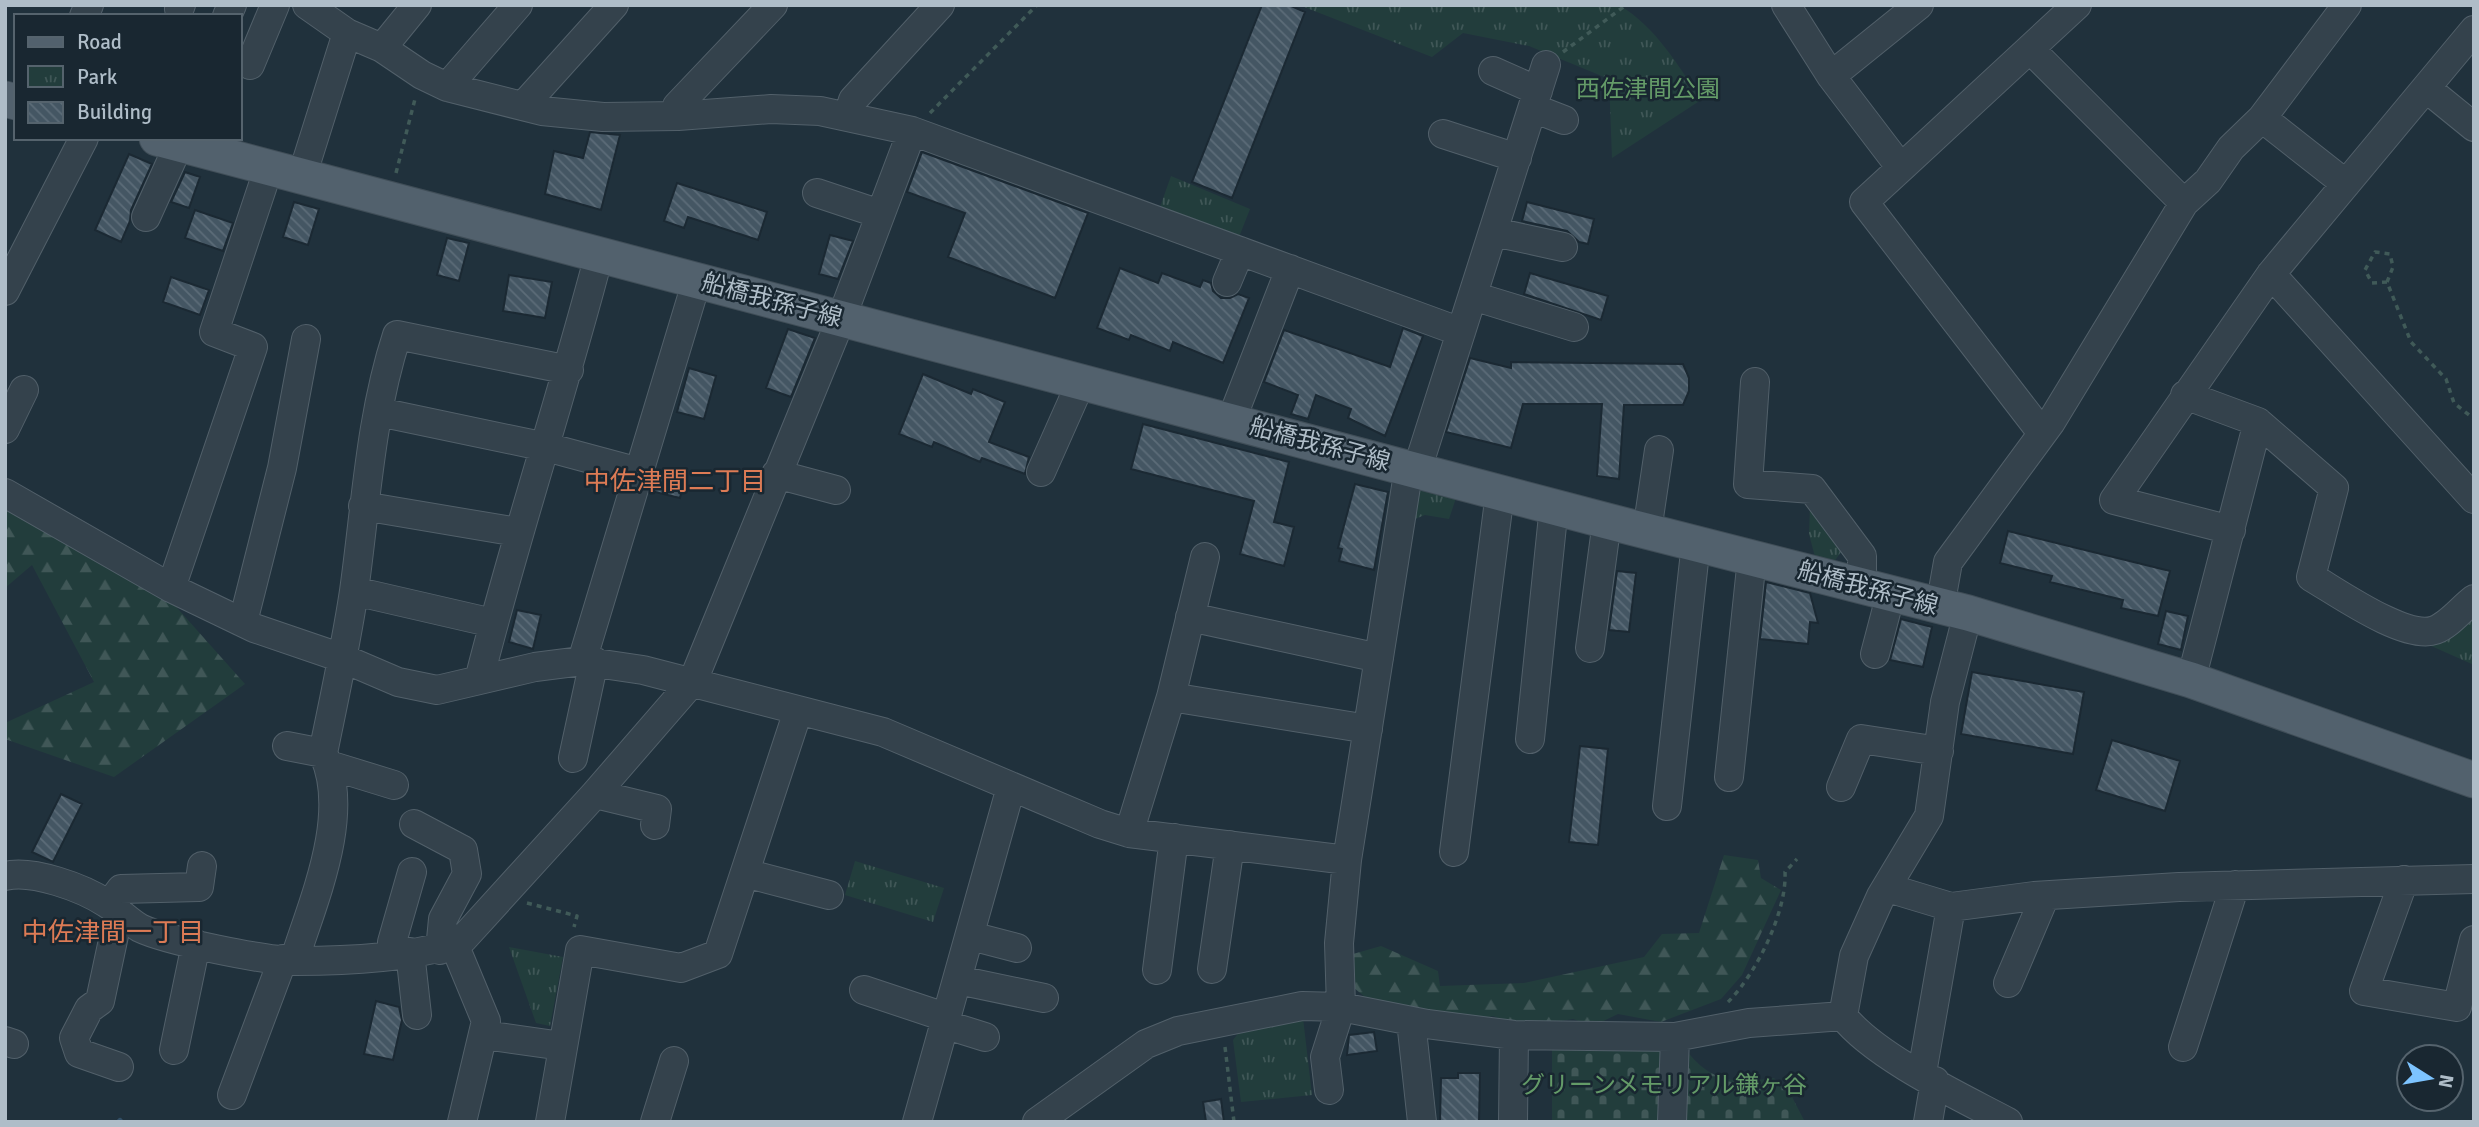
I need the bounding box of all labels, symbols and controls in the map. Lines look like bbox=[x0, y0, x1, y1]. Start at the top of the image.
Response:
legend bbox=[14, 14, 242, 140]
text: Road bbox=[77, 29, 122, 55]
text: Park bbox=[77, 64, 118, 90]
park label: 西佐津間公園 bbox=[1576, 74, 1720, 104]
text: Building bbox=[77, 99, 152, 125]
street label: 船橋我孫子線 bbox=[699, 267, 845, 333]
street label: 船橋我孫子線 bbox=[1247, 411, 1393, 477]
district label: 中佐津間二丁目 bbox=[584, 466, 766, 498]
street label: 船橋我孫子線 bbox=[1795, 555, 1941, 621]
district label: 中佐津間一丁目 bbox=[22, 917, 204, 949]
north arrow bbox=[2395, 1043, 2465, 1113]
park label: グリーンメモリアル鎌ヶ谷 bbox=[1521, 1070, 1807, 1100]
text: N bbox=[2433, 1072, 2459, 1090]

